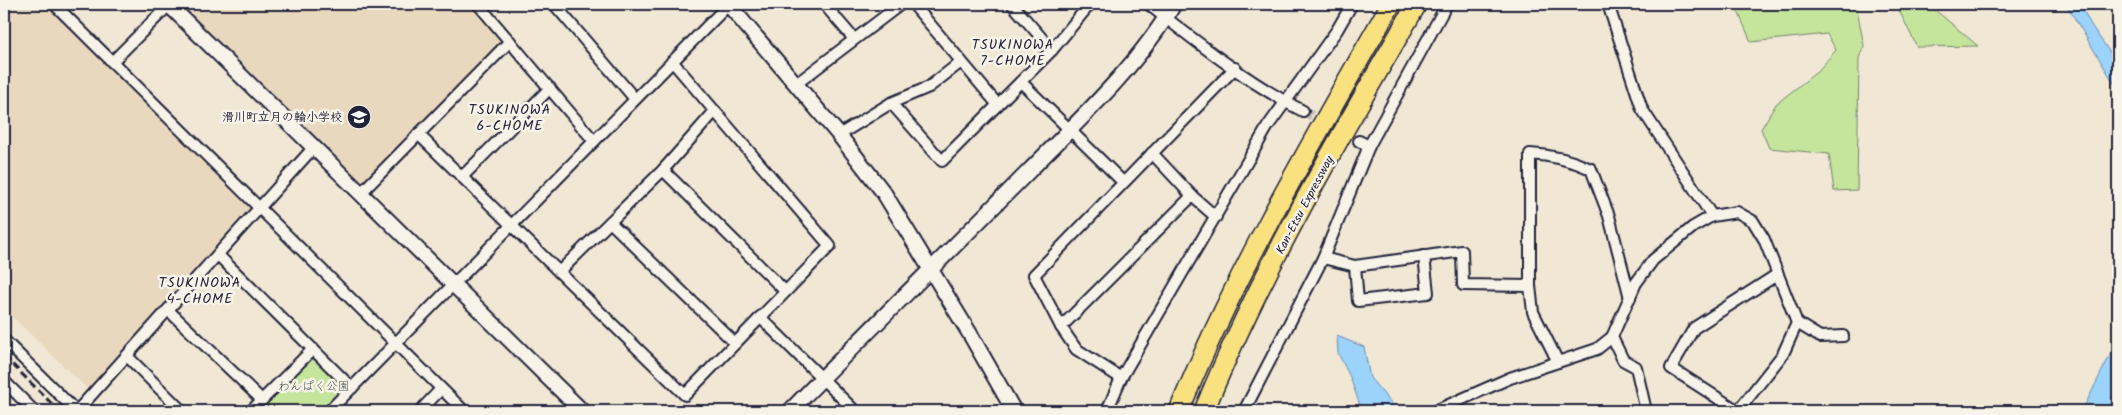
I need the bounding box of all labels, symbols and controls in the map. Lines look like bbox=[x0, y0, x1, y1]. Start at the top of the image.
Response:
district label: TSUKINOWA 7-CHOME bbox=[972, 34, 1054, 72]
district label: TSUKINOWA 6-CHOME bbox=[469, 99, 551, 137]
school or university icon: 滑川町立月の輪小学校 bbox=[346, 104, 372, 130]
place label: 滑川町立月の輪小学校 bbox=[222, 108, 342, 127]
street label: Kan-Etsu Expressway bbox=[1271, 152, 1339, 257]
district label: TSUKINOWA 4-CHOME bbox=[159, 272, 241, 310]
park label: わんぱく公園 bbox=[278, 377, 350, 396]

